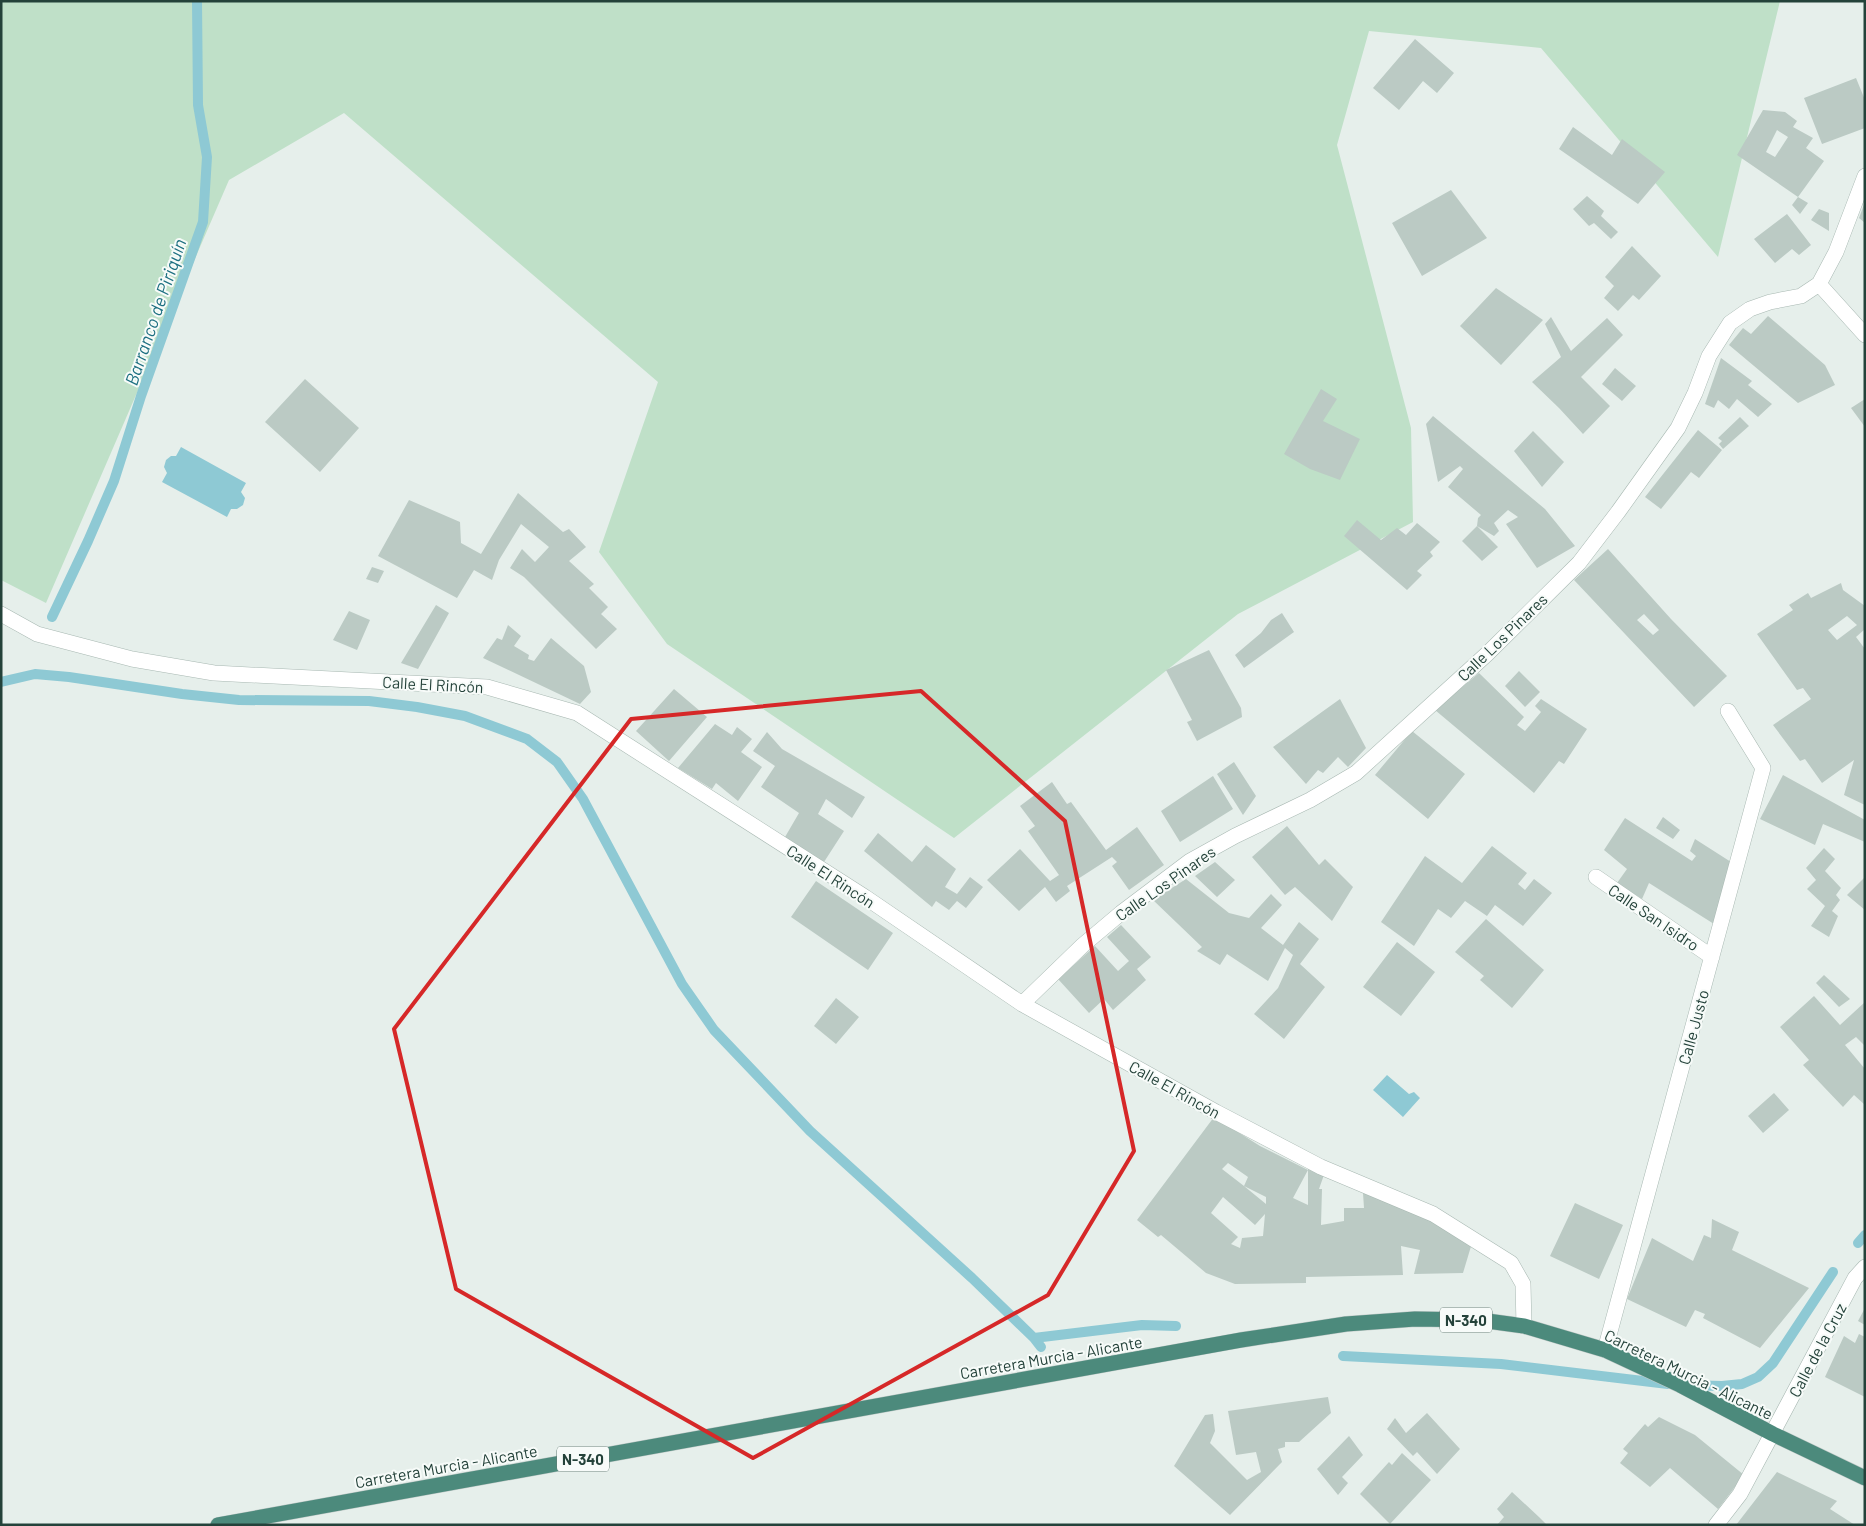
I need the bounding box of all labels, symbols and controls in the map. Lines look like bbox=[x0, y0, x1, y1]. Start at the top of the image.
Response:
water label: Barranco de Piriquín bbox=[120, 236, 190, 388]
street label: Calle Los Pinares bbox=[1453, 589, 1551, 685]
street label: Calle El Rincón bbox=[382, 672, 484, 696]
street label: Calle El Rincón bbox=[783, 840, 879, 912]
street label: Calle Los Pinares bbox=[1111, 841, 1219, 925]
street label: Calle San Isidro bbox=[1605, 880, 1703, 954]
street label: Calle Justo bbox=[1674, 988, 1712, 1066]
street label: Calle El Rincón bbox=[1126, 1056, 1224, 1122]
street label: Calle de la Cruz bbox=[1784, 1300, 1850, 1400]
road number: N-340 bbox=[1440, 1308, 1492, 1332]
street label: Carretera Murcia - Alicante bbox=[1602, 1325, 1776, 1423]
street label: Carretera Murcia - Alicante bbox=[958, 1332, 1144, 1382]
street label: Carretera Murcia - Alicante bbox=[353, 1441, 539, 1491]
road number: N-340 bbox=[557, 1446, 609, 1472]

